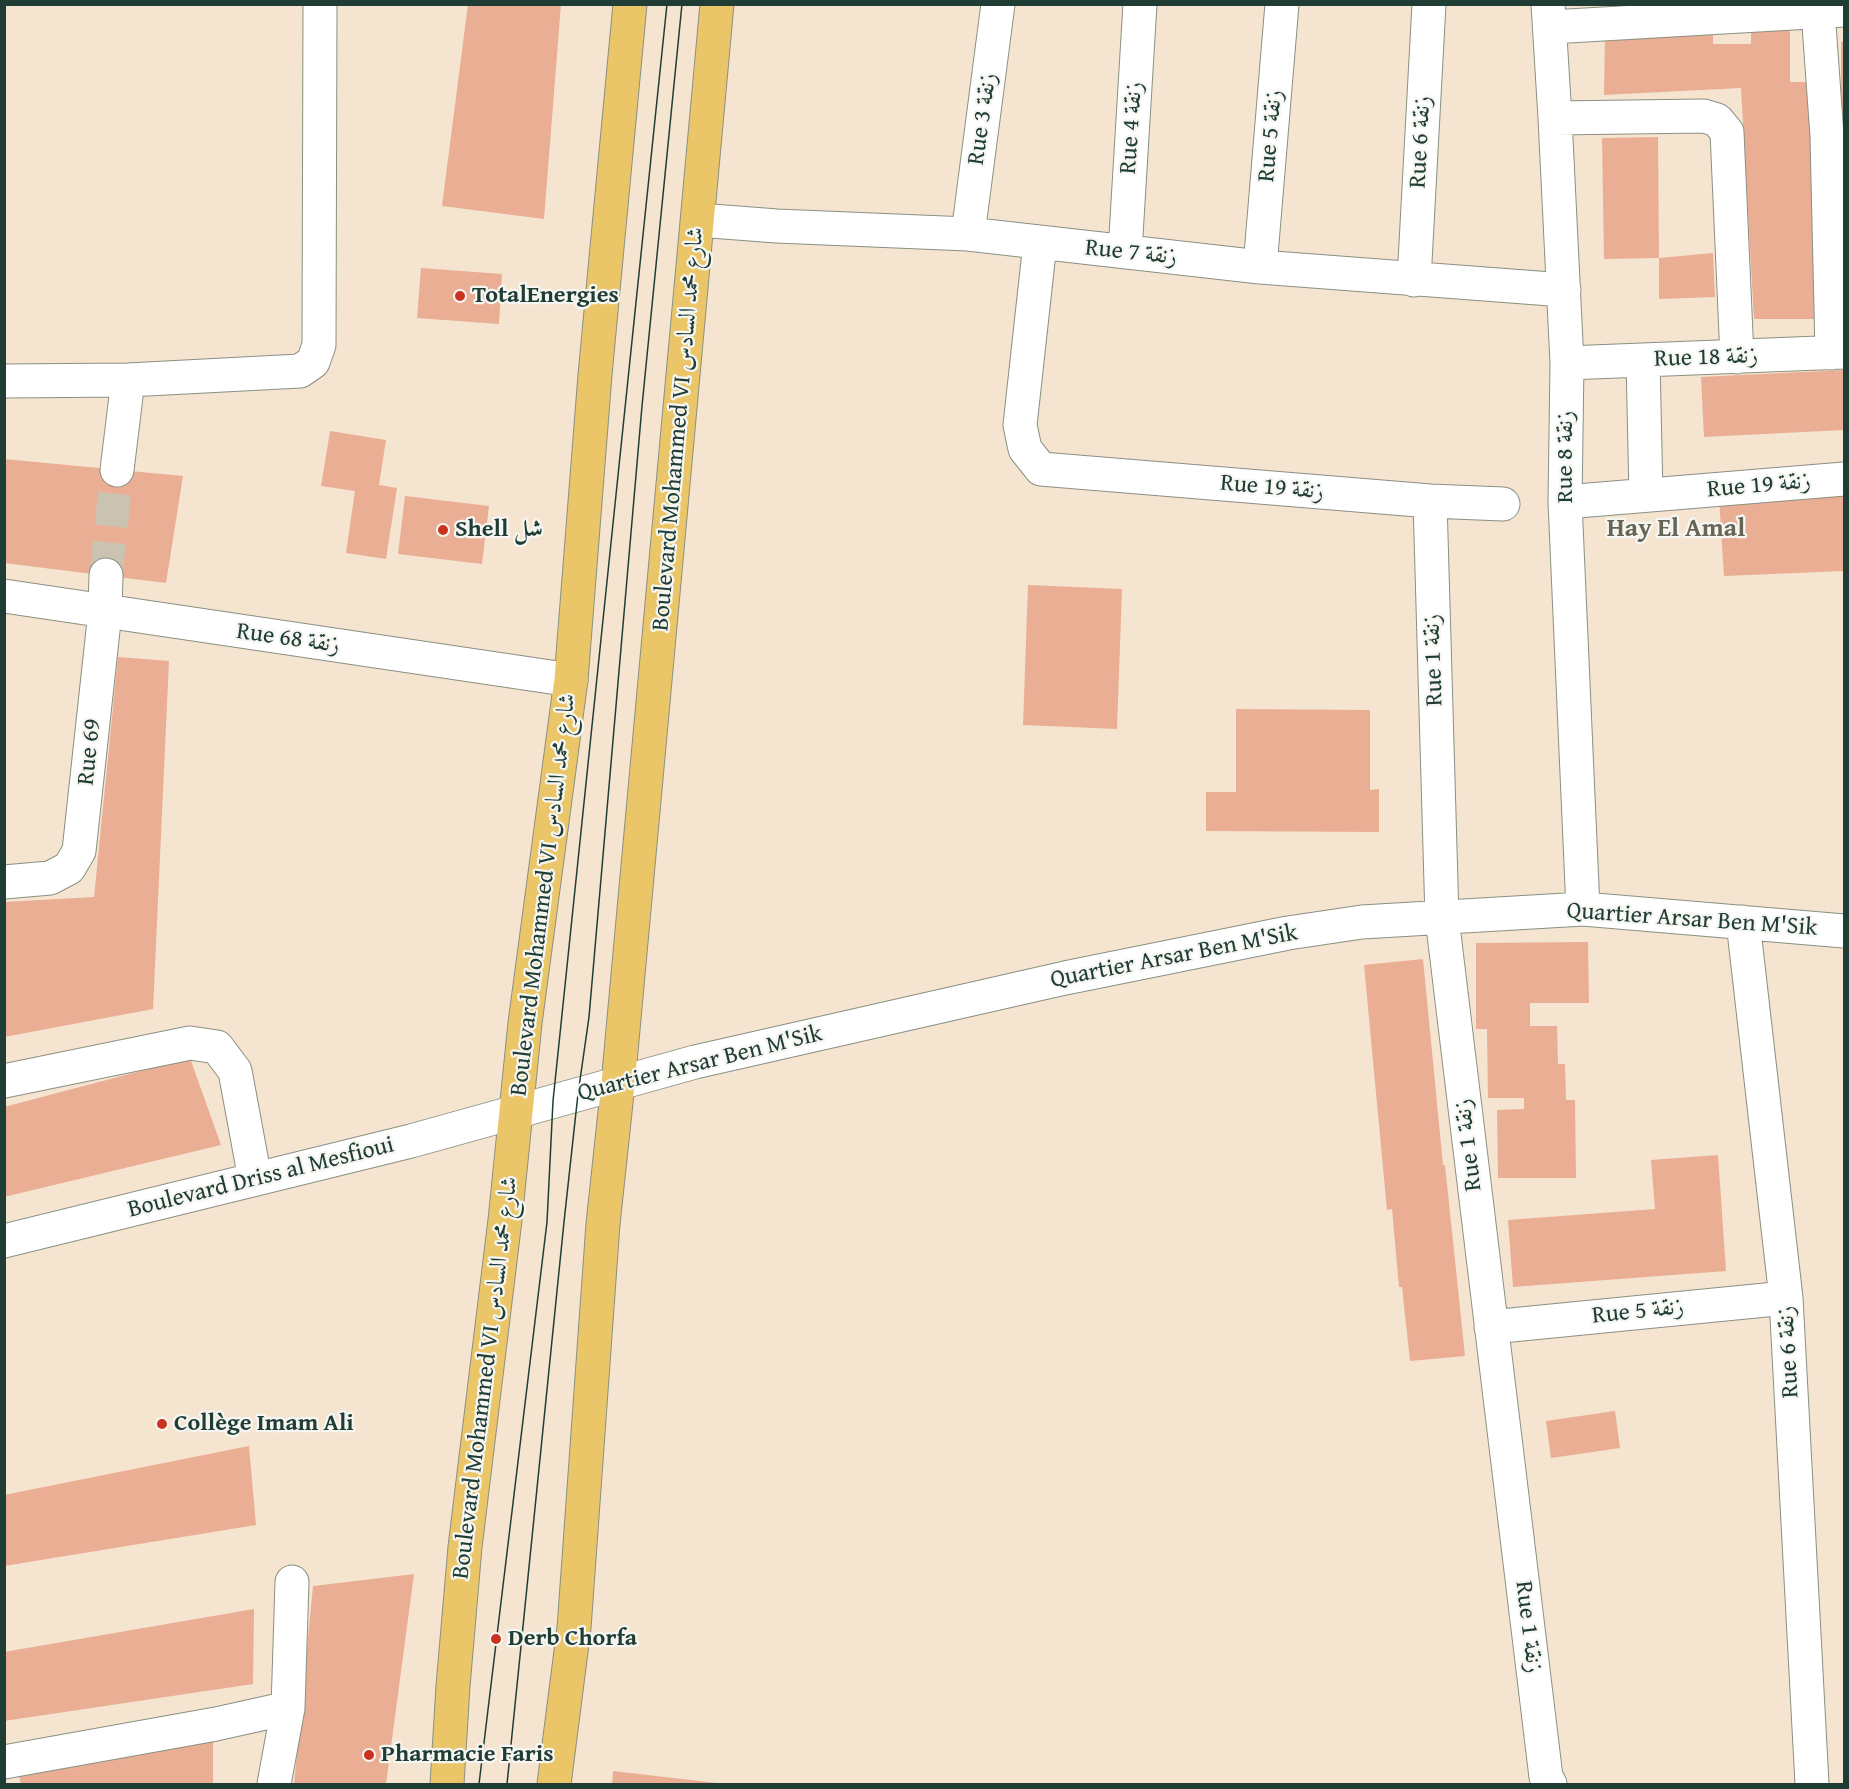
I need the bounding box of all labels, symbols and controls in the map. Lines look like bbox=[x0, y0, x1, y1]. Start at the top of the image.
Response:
street label: Rue 3 زنقة bbox=[962, 71, 1004, 167]
street label: Rue 4 زنقة bbox=[1114, 81, 1150, 175]
street label: Rue 5 زنقة bbox=[1253, 89, 1289, 183]
street label: Rue 6 زنقة bbox=[1404, 95, 1438, 189]
street label: Boulevard Mohammed VI شارع محمد السادس bbox=[647, 226, 711, 632]
street label: Rue 7 زنقة bbox=[1084, 234, 1178, 272]
place label: TotalEnergies bbox=[472, 282, 619, 310]
marker: TotalEnergies bbox=[453, 289, 467, 303]
street label: Rue 18 زنقة bbox=[1654, 342, 1758, 374]
street label: Rue 8 زنقة bbox=[1552, 411, 1580, 503]
street label: Rue 19 زنقة bbox=[1706, 467, 1812, 505]
street label: Rue 19 زنقة bbox=[1219, 469, 1325, 507]
district label: Hay El Amal bbox=[1607, 513, 1745, 545]
place label: Shell شل bbox=[455, 516, 543, 544]
marker: Shell شل bbox=[436, 523, 450, 537]
street label: Rue 1 زنقة bbox=[1418, 613, 1450, 707]
street label: Rue 68 زنقة bbox=[234, 617, 342, 661]
street label: Boulevard Mohammed VI شارع محمد السادس bbox=[505, 692, 583, 1098]
street label: Rue 69 bbox=[72, 717, 108, 787]
street label: Quartier Arsar Ben M'Sik bbox=[1566, 897, 1818, 943]
street label: Quartier Arsar Ben M'Sik bbox=[1048, 919, 1300, 995]
street label: Quartier Arsar Ben M'Sik bbox=[575, 1020, 825, 1108]
street label: Rue 1 زنقة bbox=[1449, 1097, 1489, 1193]
street label: Boulevard Driss al Mesfioui bbox=[125, 1131, 397, 1225]
street label: Boulevard Mohammed VI شارع محمد السادس bbox=[447, 1175, 525, 1581]
street label: Rue 5 زنقة bbox=[1591, 1293, 1685, 1331]
street label: Rue 6 زنقة bbox=[1772, 1305, 1806, 1399]
place label: Collège Imam Ali bbox=[174, 1410, 354, 1438]
marker: Collège Imam Ali bbox=[155, 1417, 169, 1431]
street label: Rue 1 زنقة bbox=[1508, 1579, 1548, 1675]
place label: Derb Chorfa bbox=[508, 1625, 637, 1653]
marker: Derb Chorfa bbox=[489, 1632, 503, 1646]
place label: Pharmacie Faris bbox=[381, 1741, 553, 1769]
marker: Pharmacie Faris bbox=[362, 1748, 376, 1762]

